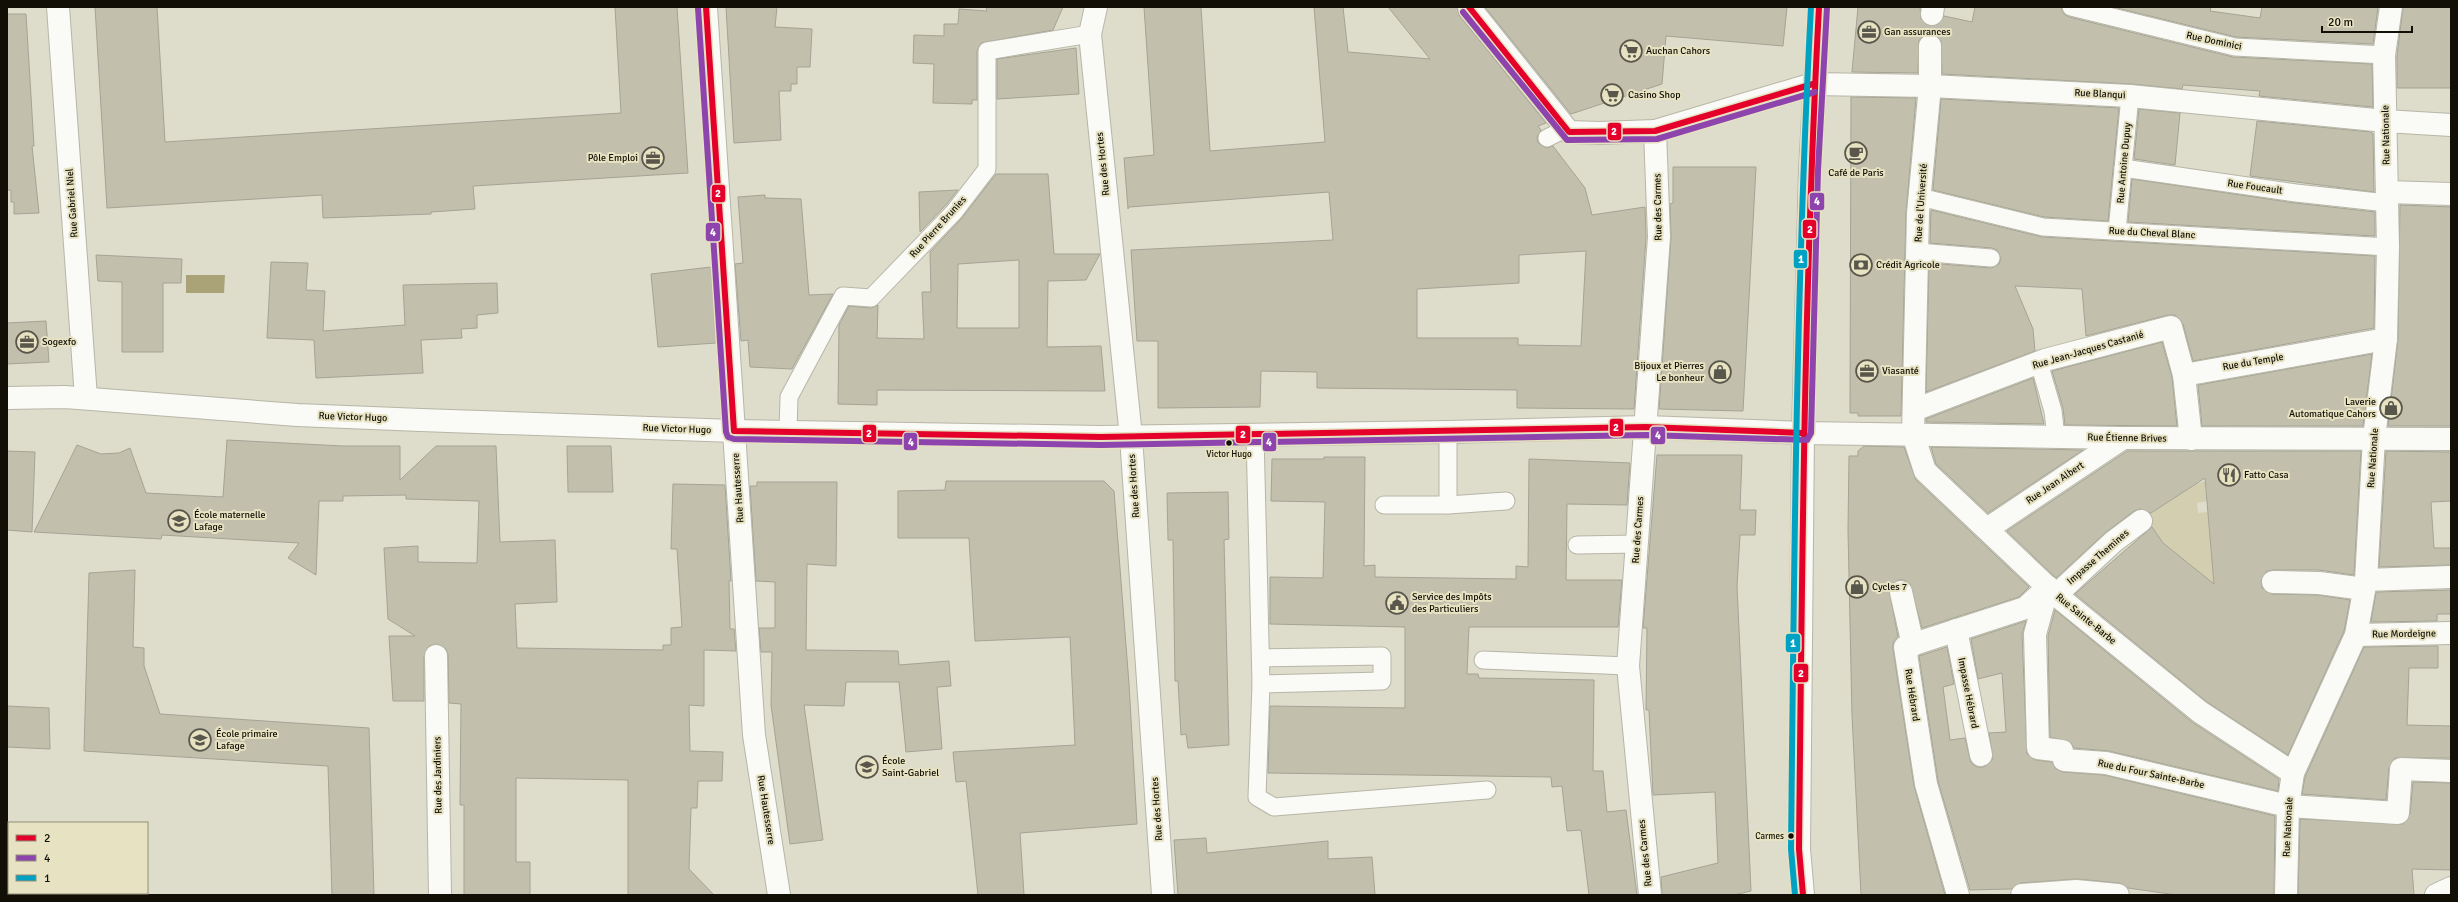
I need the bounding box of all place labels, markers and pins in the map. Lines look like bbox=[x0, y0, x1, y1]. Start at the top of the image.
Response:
office icon: Gan assurances bbox=[1856, 19, 1882, 45]
place label: Gan assurances bbox=[1884, 26, 1951, 38]
supermarket icon: Auchan Cahors bbox=[1618, 38, 1644, 64]
place label: Auchan Cahors bbox=[1646, 45, 1711, 57]
supermarket icon: Casino Shop bbox=[1599, 82, 1625, 108]
place label: Casino Shop bbox=[1628, 89, 1681, 101]
cafe icon: Café de Paris bbox=[1843, 140, 1869, 166]
office icon: Pôle Emploi bbox=[640, 145, 666, 171]
place label: Pôle Emploi bbox=[588, 152, 638, 164]
place label: Café de Paris bbox=[1828, 167, 1884, 179]
bank icon: Crédit Agricole bbox=[1848, 252, 1874, 278]
place label: Crédit Agricole bbox=[1876, 259, 1940, 271]
office icon: Sogexfo bbox=[14, 329, 40, 355]
place label: Sogexfo bbox=[42, 336, 76, 348]
office icon: Viasanté bbox=[1854, 358, 1880, 384]
shop icon: Bijoux et Pierres Le bonheur bbox=[1707, 359, 1733, 385]
place label: Bijoux et Pierres Le bonheur bbox=[1634, 360, 1705, 384]
place label: Viasanté bbox=[1882, 365, 1919, 377]
shop icon: Laverie Automatique Cahors bbox=[2378, 395, 2404, 421]
place label: Laverie Automatique Cahors bbox=[2289, 396, 2377, 420]
marker: Victor Hugo bbox=[1224, 438, 1234, 448]
place label: Victor Hugo bbox=[1206, 449, 1252, 460]
restaurant icon: Fatto Casa bbox=[2216, 462, 2242, 488]
place label: Fatto Casa bbox=[2244, 469, 2289, 481]
school or university icon: École maternelle Lafage bbox=[166, 508, 192, 534]
place label: École maternelle Lafage bbox=[194, 508, 266, 533]
shop icon: Cycles 7 bbox=[1844, 574, 1870, 600]
place label: Cycles 7 bbox=[1872, 581, 1907, 593]
public building icon: Service des Impôts des Particuliers bbox=[1384, 590, 1410, 616]
place label: Service des Impôts des Particuliers bbox=[1412, 591, 1492, 615]
school or university icon: École primaire Lafage bbox=[187, 727, 213, 753]
place label: École primaire Lafage bbox=[216, 727, 278, 752]
school or university icon: École Saint-Gabriel bbox=[854, 754, 880, 780]
place label: École Saint-Gabriel bbox=[882, 754, 939, 779]
place label: Carmes bbox=[1755, 831, 1784, 842]
marker: Carmes bbox=[1786, 831, 1796, 841]

